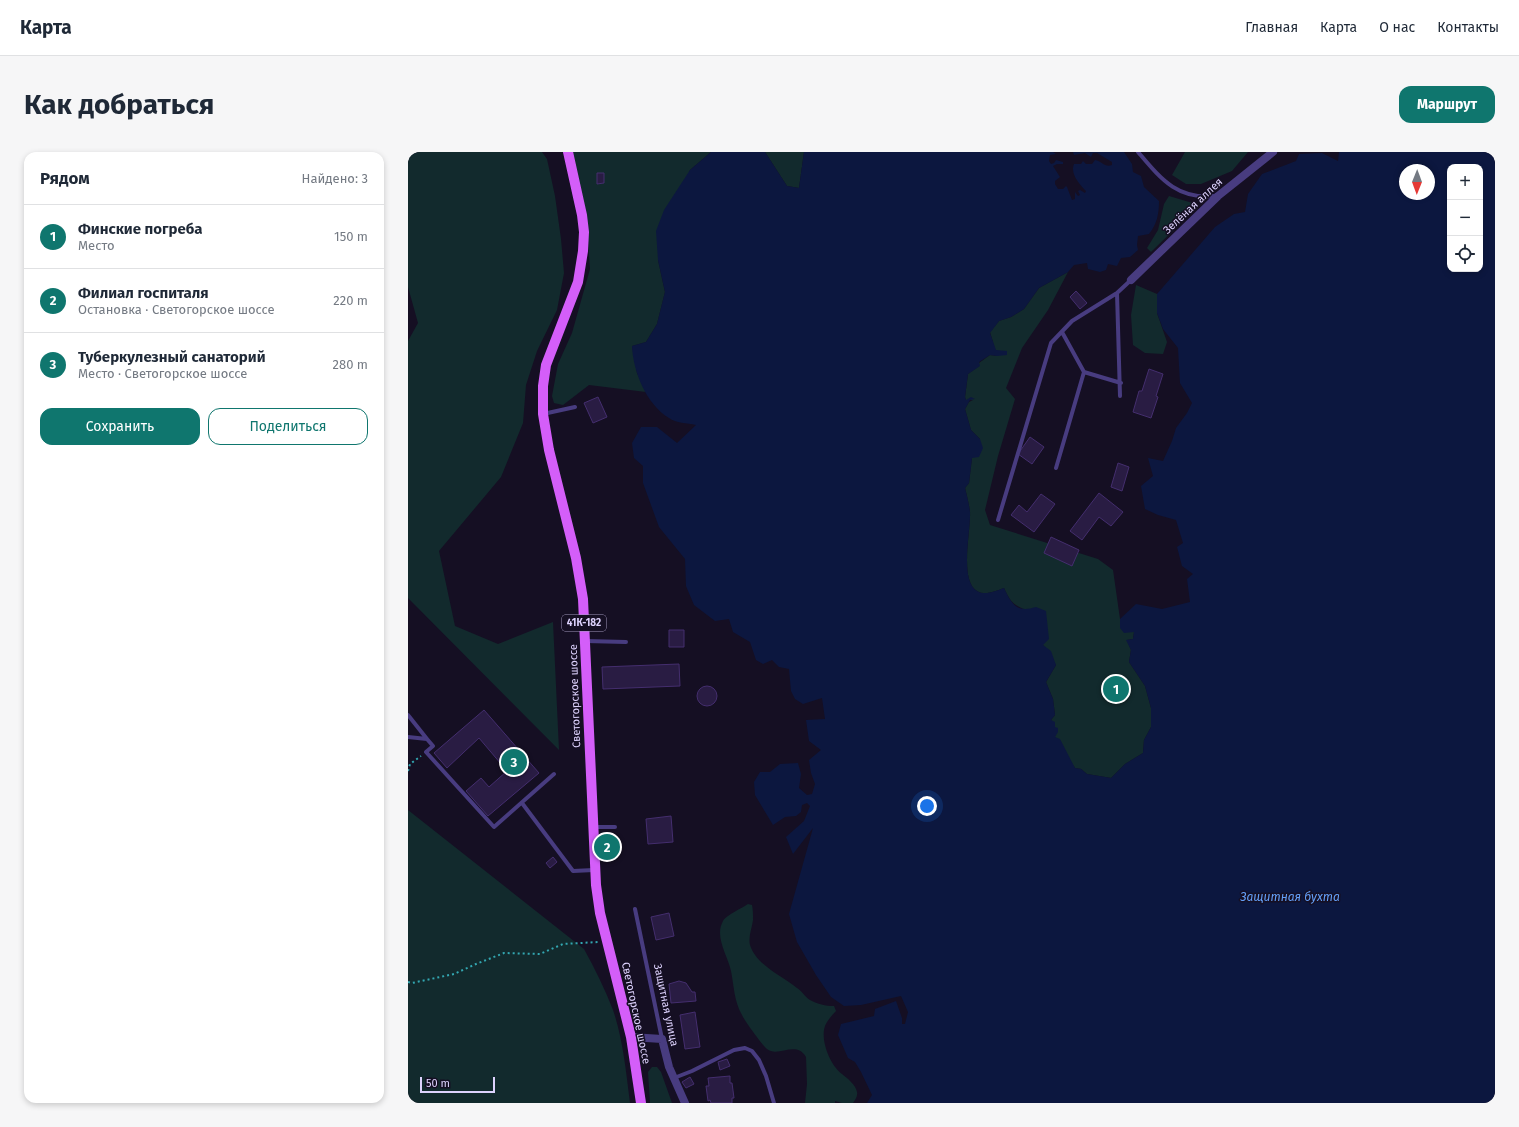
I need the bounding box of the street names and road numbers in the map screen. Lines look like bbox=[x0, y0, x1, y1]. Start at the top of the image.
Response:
street label: Зелёная аллея bbox=[1161, 175, 1225, 237]
road number: 41К-182 bbox=[562, 615, 606, 631]
street label: Светогорское шоссе bbox=[567, 644, 583, 748]
street label: Светогорское шоссе bbox=[619, 961, 653, 1065]
street label: Защитная улица bbox=[651, 962, 681, 1048]

